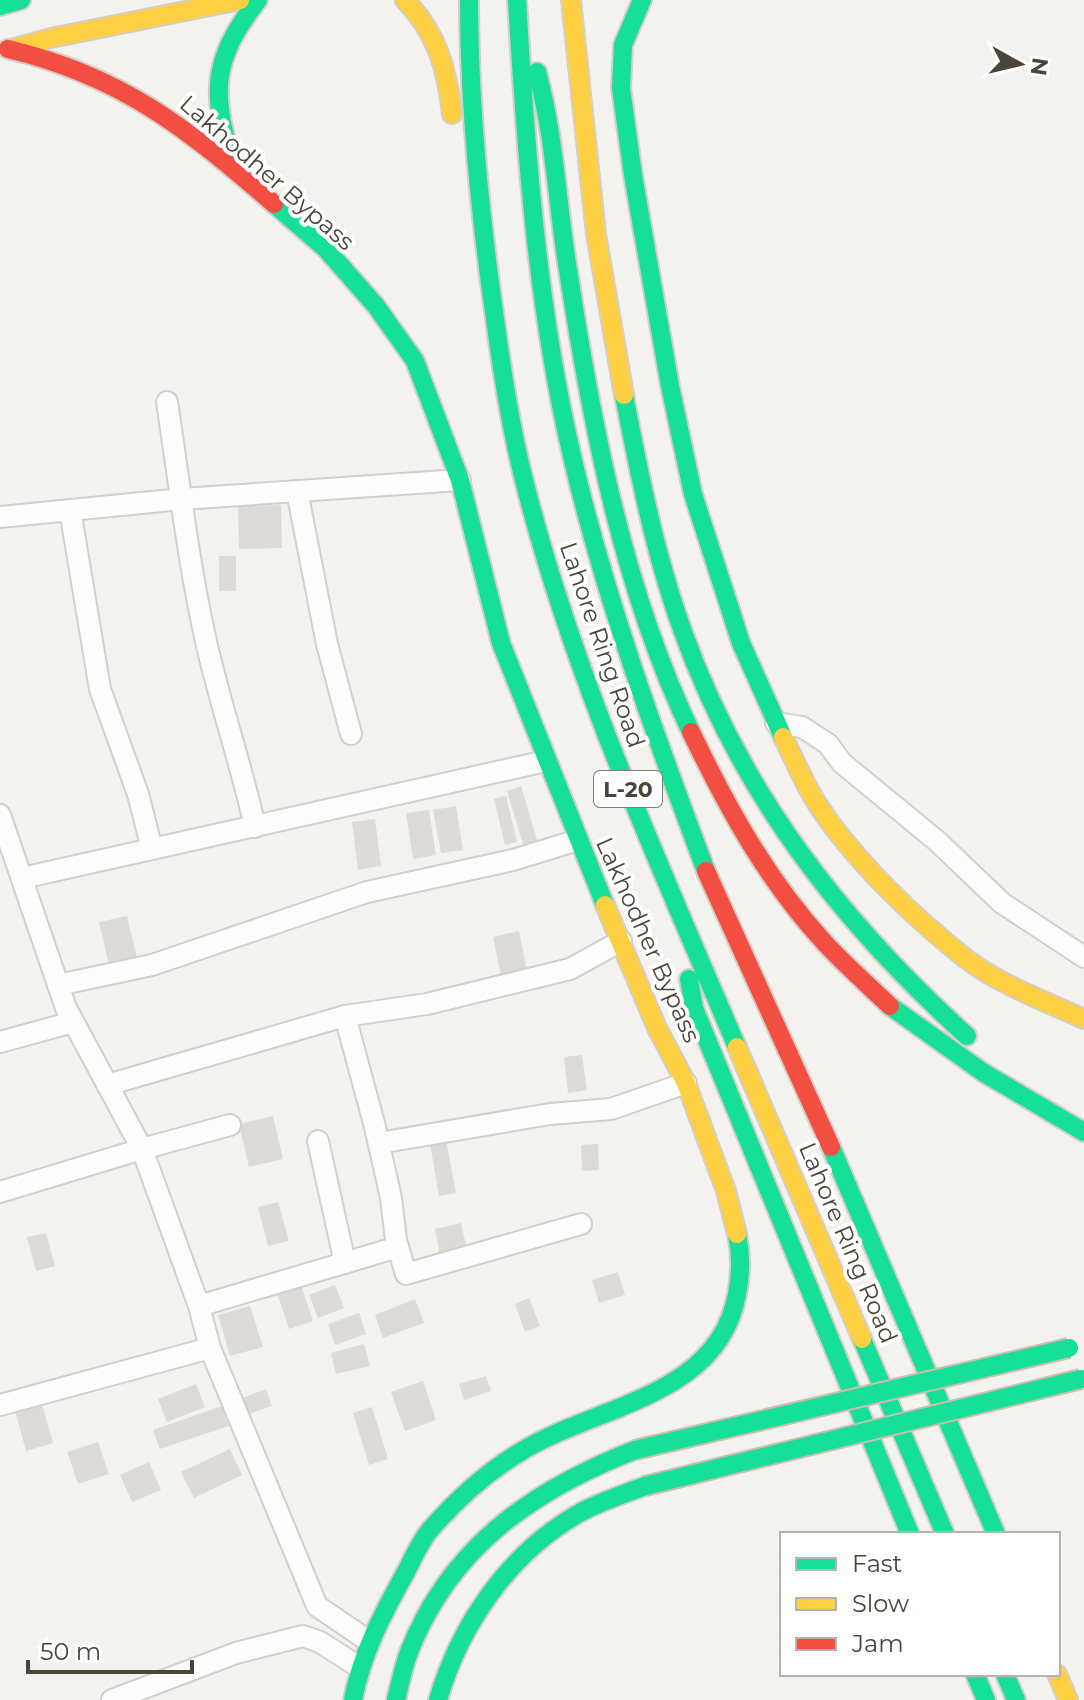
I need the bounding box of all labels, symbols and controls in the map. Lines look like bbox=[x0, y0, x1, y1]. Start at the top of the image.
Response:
north arrow bbox=[980, 24, 1060, 104]
text: N bbox=[1025, 56, 1054, 77]
street label: Lakhodher Bypass bbox=[174, 89, 361, 256]
street label: Lahore Ring Road bbox=[554, 538, 651, 751]
road number: L-20 bbox=[594, 771, 662, 807]
street label: Lakhodher Bypass bbox=[590, 833, 707, 1047]
street label: Lahore Ring Road bbox=[793, 1138, 904, 1348]
legend bbox=[780, 1532, 1060, 1676]
text: Fast bbox=[852, 1549, 903, 1578]
text: Slow bbox=[852, 1589, 909, 1618]
scale bar bbox=[28, 1624, 192, 1674]
text: Jam bbox=[851, 1629, 904, 1658]
text: 50 m bbox=[40, 1637, 101, 1666]

